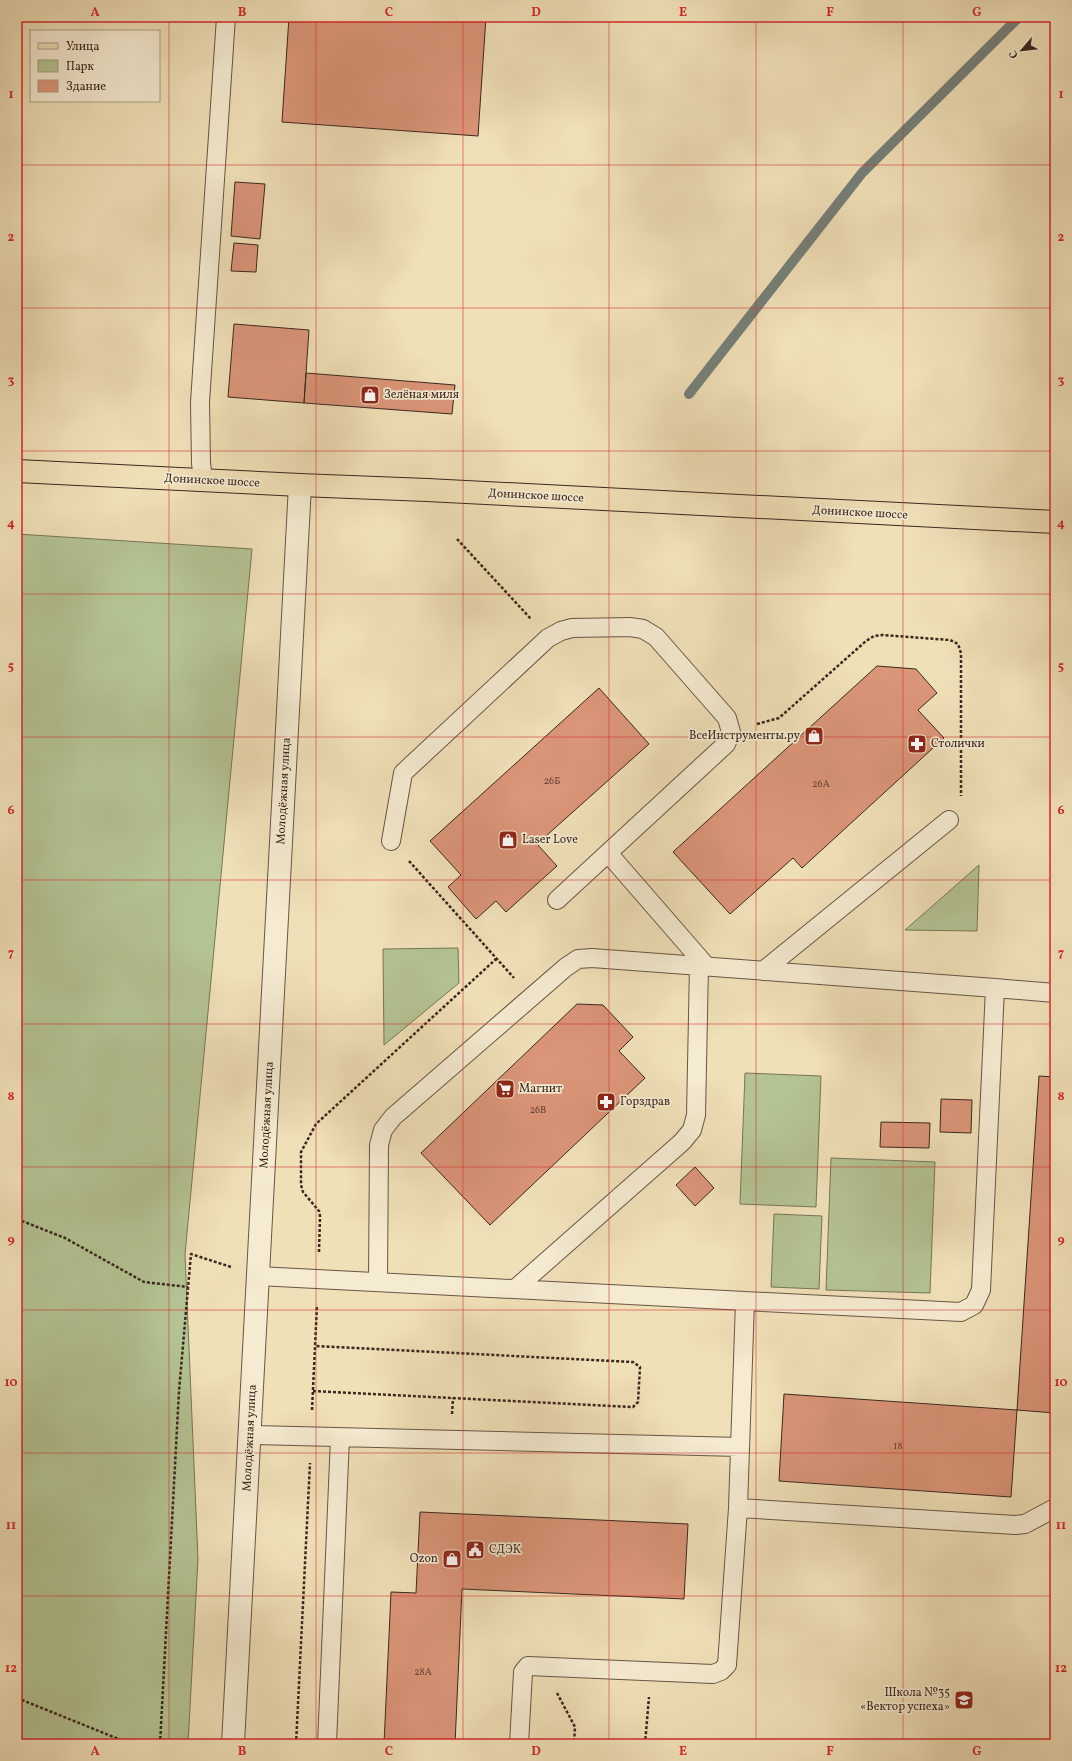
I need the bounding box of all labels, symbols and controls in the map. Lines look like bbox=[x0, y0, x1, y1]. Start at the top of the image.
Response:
text: A bbox=[90, 4, 100, 22]
text: B bbox=[238, 4, 247, 22]
text: C bbox=[385, 4, 393, 22]
text: D bbox=[531, 4, 541, 22]
text: E bbox=[679, 4, 687, 22]
text: F bbox=[826, 4, 834, 22]
text: G bbox=[972, 4, 982, 22]
legend bbox=[30, 30, 160, 102]
north arrow bbox=[1002, 30, 1042, 70]
text: Улица bbox=[66, 39, 99, 55]
text: С bbox=[1006, 47, 1023, 61]
text: Парк bbox=[66, 59, 94, 75]
text: Здание bbox=[66, 79, 106, 95]
text: 1 bbox=[8, 86, 14, 104]
text: 1 bbox=[1058, 86, 1064, 104]
text: 2 bbox=[8, 229, 15, 247]
text: 2 bbox=[1058, 229, 1065, 247]
text: 3 bbox=[8, 372, 15, 390]
text: 3 bbox=[1058, 372, 1065, 390]
shop icon: Зелёная миля bbox=[359, 384, 381, 406]
place label: Зелёная миля bbox=[384, 387, 459, 403]
street label: Донинское шоссе bbox=[164, 471, 261, 492]
street label: Донинское шоссе bbox=[488, 486, 585, 507]
street label: Донинское шоссе bbox=[812, 503, 909, 524]
text: 4 bbox=[7, 515, 15, 533]
text: 4 bbox=[1057, 515, 1065, 533]
text: 5 bbox=[8, 658, 14, 676]
text: 5 bbox=[1058, 658, 1064, 676]
shop icon: ВсеИнструменты.ру bbox=[803, 725, 825, 747]
place label: ВсеИнструменты.ру bbox=[689, 728, 800, 744]
pharmacy icon: Столички bbox=[906, 733, 928, 755]
place label: Столички bbox=[931, 736, 985, 752]
street label: Молодёжная улица bbox=[273, 737, 295, 845]
house number: 26Б bbox=[544, 774, 560, 788]
house number: 26А bbox=[812, 777, 830, 791]
text: 6 bbox=[7, 802, 15, 820]
text: 6 bbox=[1057, 802, 1065, 820]
shop icon: Laser Love bbox=[497, 829, 519, 851]
place label: Laser Love bbox=[522, 832, 578, 848]
text: 7 bbox=[8, 945, 14, 963]
text: 7 bbox=[1058, 945, 1064, 963]
street label: Молодёжная улица bbox=[256, 1061, 278, 1169]
supermarket icon: Магнит bbox=[494, 1078, 516, 1100]
place label: Магнит bbox=[519, 1081, 562, 1097]
text: 8 bbox=[7, 1088, 15, 1106]
text: 8 bbox=[1057, 1088, 1065, 1106]
pharmacy icon: Горздрав bbox=[595, 1091, 617, 1113]
place label: Горздрав bbox=[620, 1094, 670, 1110]
house number: 26В bbox=[530, 1103, 546, 1117]
text: 9 bbox=[7, 1231, 15, 1249]
text: 9 bbox=[1057, 1231, 1065, 1249]
text: 10 bbox=[4, 1374, 18, 1392]
text: 10 bbox=[1054, 1374, 1068, 1392]
street label: Молодёжная улица bbox=[239, 1384, 261, 1492]
house number: 18 bbox=[894, 1439, 902, 1453]
text: 11 bbox=[6, 1517, 16, 1535]
text: 11 bbox=[1056, 1517, 1066, 1535]
public building icon: СДЭК bbox=[464, 1539, 486, 1561]
place label: СДЭК bbox=[489, 1542, 521, 1558]
shop icon: Ozon bbox=[441, 1548, 463, 1570]
place label: Ozon bbox=[410, 1551, 438, 1567]
text: 12 bbox=[5, 1660, 17, 1678]
text: 12 bbox=[1055, 1660, 1067, 1678]
house number: 28А bbox=[414, 1665, 432, 1679]
place label: Школа №35 «Вектор успеха» bbox=[860, 1685, 950, 1715]
school or university icon: Школа №35 «Вектор успеха» bbox=[953, 1689, 975, 1711]
text: A bbox=[90, 1743, 100, 1761]
text: B bbox=[238, 1743, 247, 1761]
text: C bbox=[385, 1743, 393, 1761]
text: D bbox=[531, 1743, 541, 1761]
text: E bbox=[679, 1743, 687, 1761]
text: F bbox=[826, 1743, 834, 1761]
text: G bbox=[972, 1743, 982, 1761]

